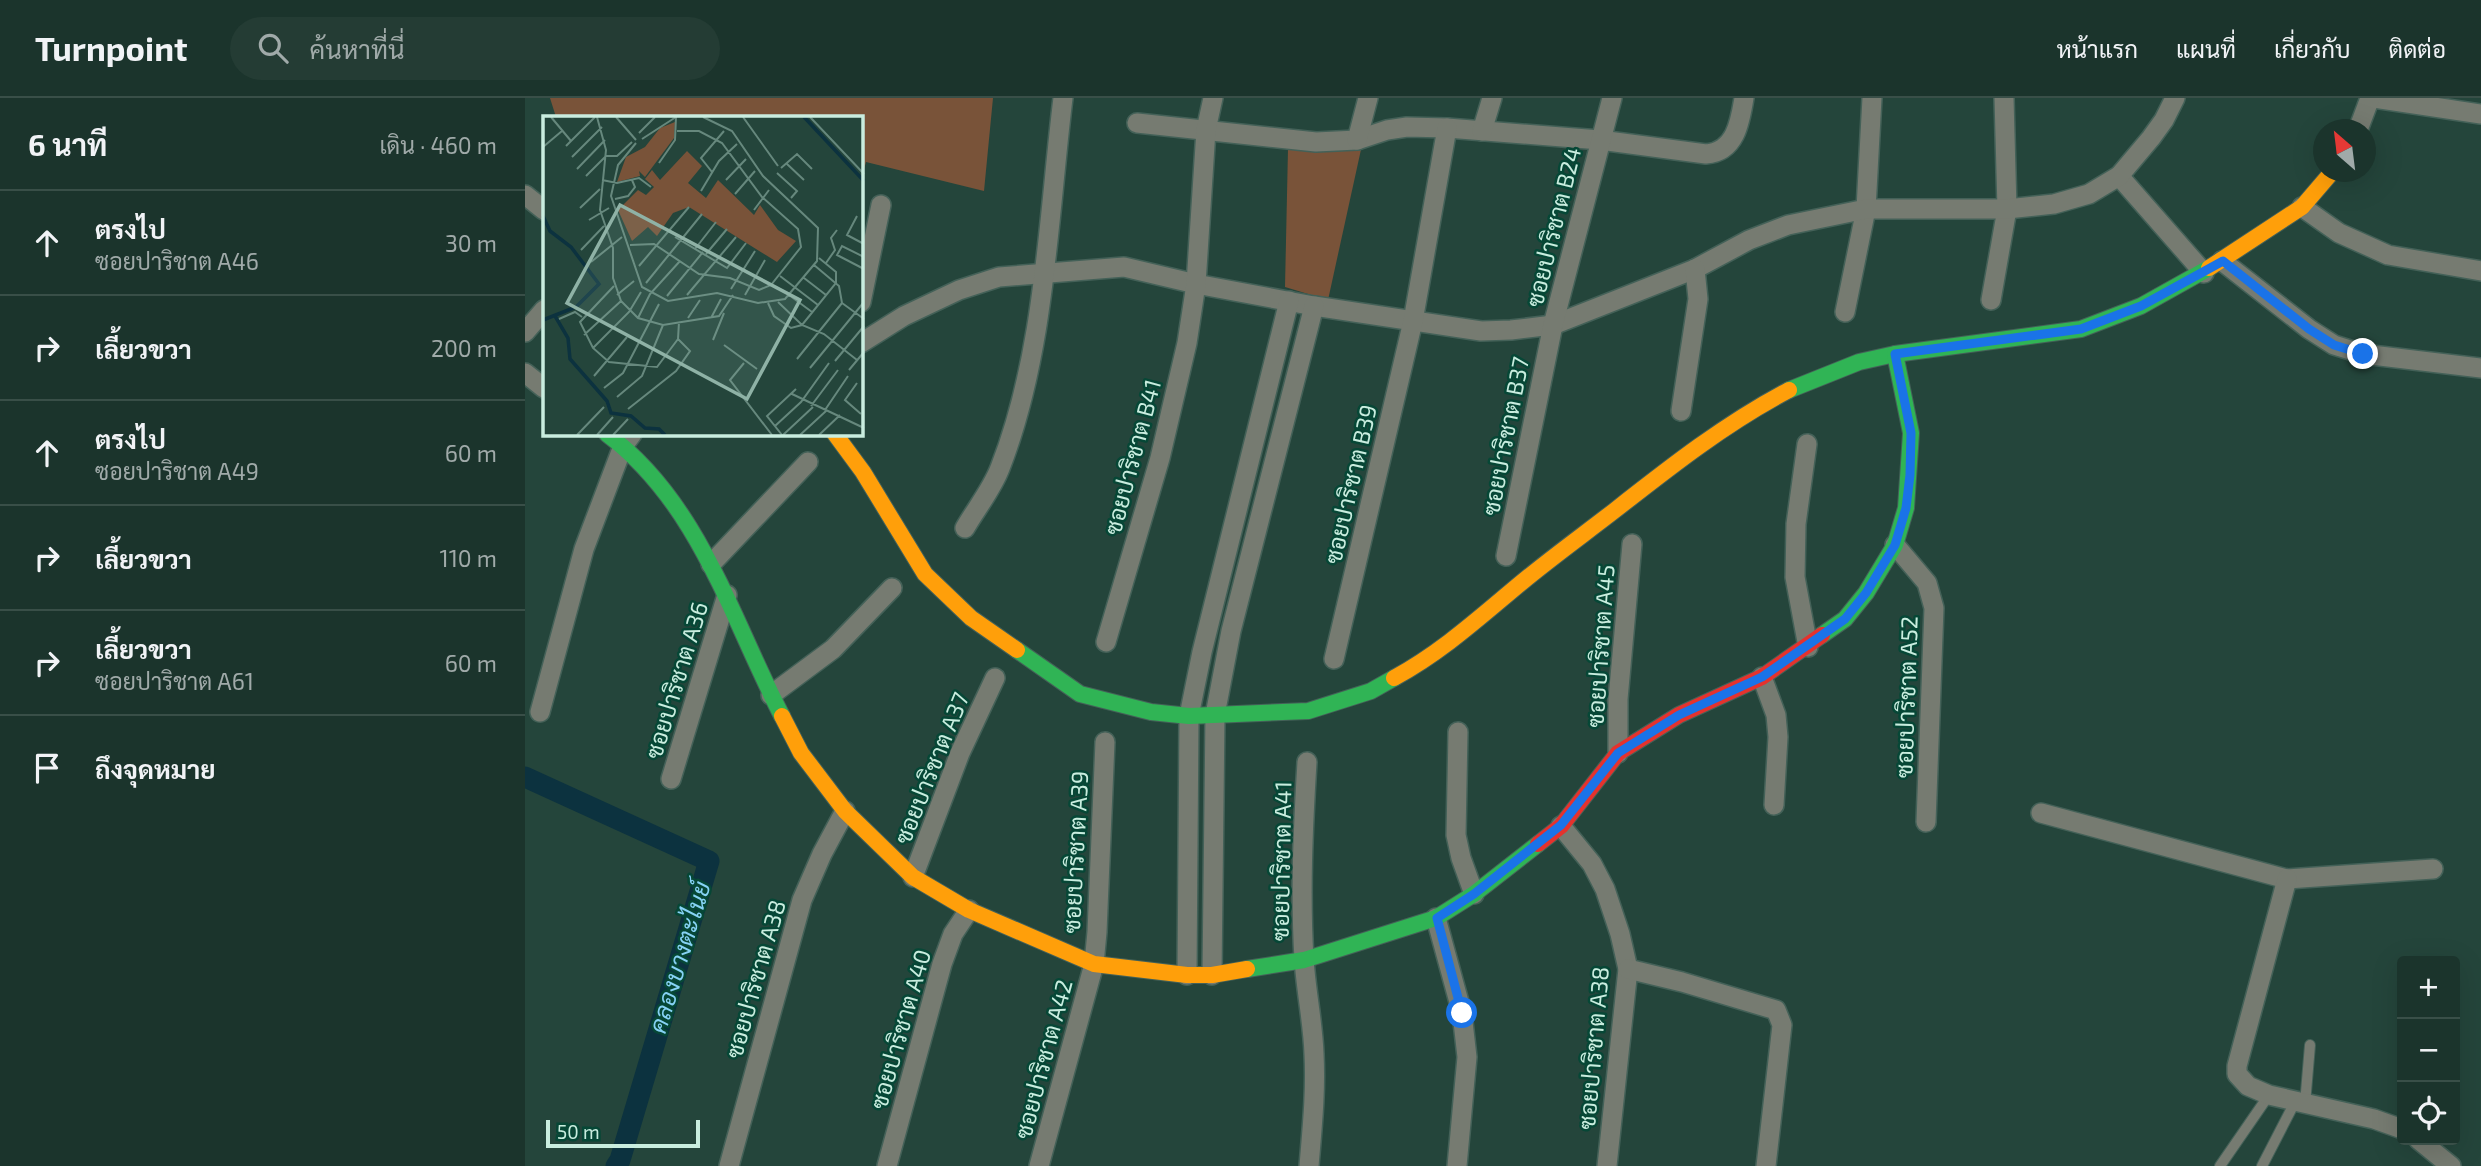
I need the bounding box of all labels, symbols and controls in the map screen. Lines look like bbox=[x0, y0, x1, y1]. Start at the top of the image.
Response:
search box bbox=[230, 17, 720, 80]
text: Turnpoint bbox=[35, 28, 188, 68]
icon: search bbox=[254, 29, 292, 67]
text: ค้นหาที่นี่ bbox=[310, 33, 405, 64]
text: หน้าแรก bbox=[2057, 34, 2138, 63]
text: แผนที่ bbox=[2176, 34, 2236, 63]
text: เกี่ยวกับ bbox=[2274, 34, 2351, 63]
text: ติดต่อ bbox=[2389, 34, 2446, 63]
inset map bbox=[543, 116, 863, 436]
north arrow bbox=[2313, 119, 2376, 182]
text: 6 นาที bbox=[28, 126, 107, 162]
text: เดิน · 460 m bbox=[379, 131, 497, 159]
street label: ซอยปาริชาต B24 bbox=[1520, 144, 1586, 310]
text: ตรงไป bbox=[95, 213, 166, 244]
icon: ahead bbox=[28, 224, 66, 262]
text: 30 m bbox=[445, 229, 497, 257]
text: ซอยปาริชาต A46 bbox=[95, 247, 259, 275]
icon: right bbox=[28, 329, 66, 367]
text: เลี้ยวขวา bbox=[95, 333, 192, 364]
text: 200 m bbox=[431, 334, 497, 362]
route end bbox=[2347, 338, 2378, 369]
street label: ซอยปาริชาต B37 bbox=[1476, 354, 1534, 518]
street label: ซอยปาริชาต B41 bbox=[1098, 376, 1166, 538]
street label: ซอยปาริชาต B39 bbox=[1318, 402, 1382, 566]
text: ตรงไป bbox=[95, 423, 166, 454]
icon: ahead bbox=[28, 434, 66, 472]
text: 60 m bbox=[445, 439, 497, 467]
text: ซอยปาริชาต A49 bbox=[95, 457, 259, 485]
icon: right bbox=[28, 539, 66, 577]
text: เลี้ยวขวา bbox=[95, 543, 192, 574]
text: 110 m bbox=[440, 544, 497, 572]
street label: ซอยปาริชาต A45 bbox=[1580, 564, 1620, 728]
street label: ซอยปาริชาต A36 bbox=[639, 598, 713, 762]
street label: ซอยปาริชาต A52 bbox=[1889, 616, 1923, 778]
text: เลี้ยวขวา bbox=[95, 633, 192, 664]
icon: right bbox=[28, 644, 66, 682]
text: 60 m bbox=[445, 649, 497, 677]
text: ซอยปาริชาต A61 bbox=[95, 667, 254, 695]
street label: ซอยปาริชาต A37 bbox=[888, 688, 974, 848]
icon: arrive bbox=[28, 749, 66, 787]
text: ถึงจุดหมาย bbox=[95, 753, 216, 784]
street label: ซอยปาริชาต A39 bbox=[1057, 770, 1093, 934]
street label: ซอยปาริชาต A41 bbox=[1266, 781, 1296, 941]
water label: คลองบางตะไนย์ bbox=[642, 875, 717, 1036]
street label: ซอยปาริชาต A38 bbox=[719, 897, 791, 1061]
street label: ซอยปาริชาต A40 bbox=[864, 946, 936, 1112]
map controls bbox=[2397, 956, 2460, 1145]
button: + bbox=[2397, 956, 2460, 1019]
street label: ซอยปาริชาต A38 bbox=[1572, 965, 1614, 1131]
street label: ซอยปาริชาต A42 bbox=[1008, 976, 1078, 1142]
route start bbox=[1446, 997, 1477, 1028]
button: − bbox=[2397, 1019, 2460, 1082]
button: locate bbox=[2397, 1082, 2460, 1145]
scale bar bbox=[546, 1117, 700, 1149]
text: 50 m bbox=[557, 1120, 600, 1143]

